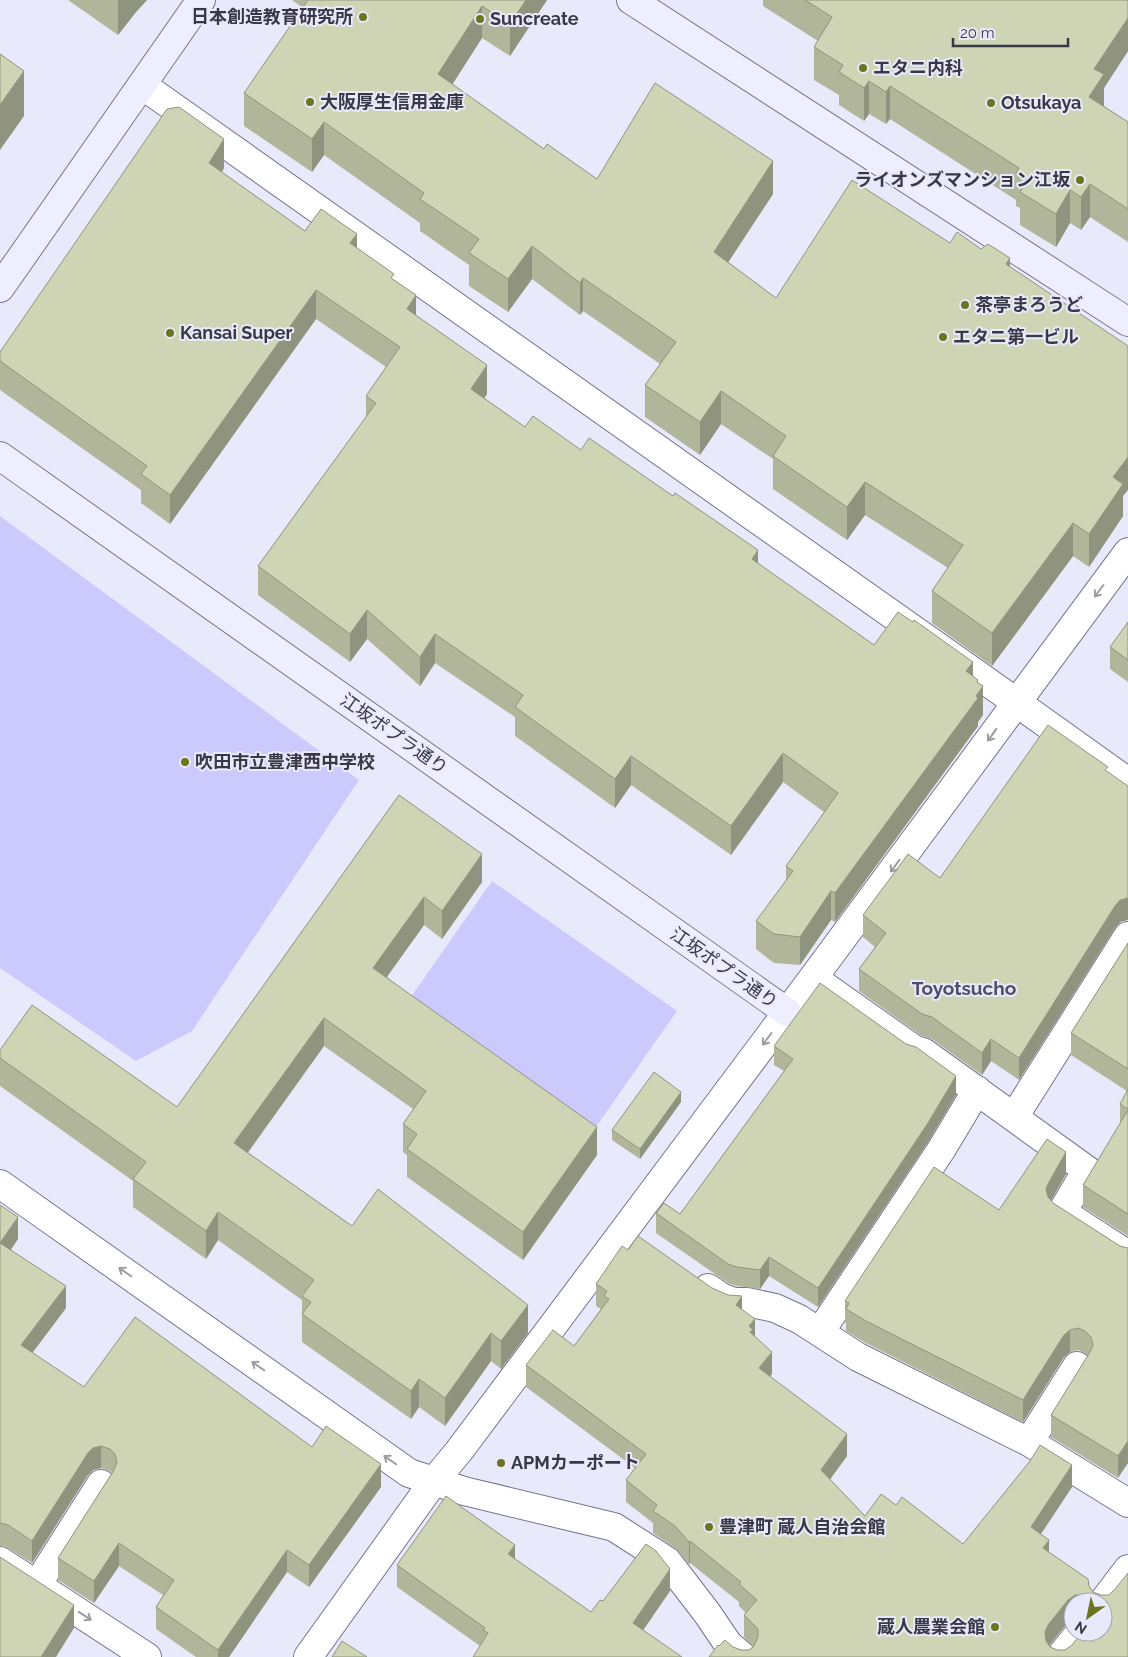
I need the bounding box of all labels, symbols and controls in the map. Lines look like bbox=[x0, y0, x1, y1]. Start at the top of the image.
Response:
place label: 日本創造教育研究所 bbox=[191, 6, 353, 27]
place label: Suncreate bbox=[490, 8, 579, 29]
marker: 日本創造教育研究所 bbox=[357, 11, 369, 23]
marker: Suncreate bbox=[474, 13, 486, 25]
scale bar bbox=[953, 15, 1068, 47]
text: 20 m bbox=[960, 24, 995, 42]
place label: エタニ内科 bbox=[873, 57, 963, 78]
marker: エタニ内科 bbox=[857, 62, 869, 74]
place label: 大阪厚生信用金庫 bbox=[320, 91, 464, 112]
place label: Otsukaya bbox=[1001, 92, 1081, 113]
marker: 大阪厚生信用金庫 bbox=[304, 96, 316, 108]
marker: Otsukaya bbox=[985, 97, 997, 109]
place label: ライオンズマンション江坂 bbox=[854, 169, 1071, 190]
marker: ライオンズマンション江坂 bbox=[1074, 174, 1086, 186]
place label: 茶亭まろうど bbox=[975, 294, 1083, 315]
marker: 茶亭まろうど bbox=[959, 299, 971, 311]
place label: Kansai Super bbox=[180, 322, 293, 343]
place label: エタニ第一ビル bbox=[953, 326, 1079, 347]
marker: Kansai Super bbox=[164, 327, 176, 339]
marker: エタニ第一ビル bbox=[937, 331, 949, 343]
one-way arrow bbox=[1094, 584, 1104, 598]
street label: 江坂ポプラ通り bbox=[337, 689, 452, 778]
one-way arrow bbox=[986, 728, 997, 741]
place label: 吹田市立豊津西中学校 bbox=[195, 751, 375, 772]
marker: 吹田市立豊津西中学校 bbox=[179, 756, 191, 768]
one-way arrow bbox=[890, 859, 900, 873]
street label: 江坂ポプラ通り bbox=[667, 923, 782, 1012]
district label: Toyotsucho bbox=[912, 977, 1016, 999]
one-way arrow bbox=[762, 1032, 772, 1046]
one-way arrow bbox=[118, 1267, 132, 1277]
one-way arrow bbox=[251, 1361, 265, 1371]
place label: APMカーポート bbox=[511, 1452, 640, 1473]
one-way arrow bbox=[384, 1455, 398, 1465]
marker: APMカーポート bbox=[495, 1457, 507, 1469]
place label: 豊津町 蔵人自治会館 bbox=[719, 1516, 885, 1537]
marker: 豊津町 蔵人自治会館 bbox=[703, 1521, 715, 1533]
north arrow bbox=[1063, 1592, 1113, 1642]
one-way arrow bbox=[78, 1611, 92, 1622]
place label: 蔵人農業会館 bbox=[877, 1616, 985, 1637]
text: N bbox=[1072, 1618, 1090, 1638]
marker: 蔵人農業会館 bbox=[989, 1621, 1001, 1633]

